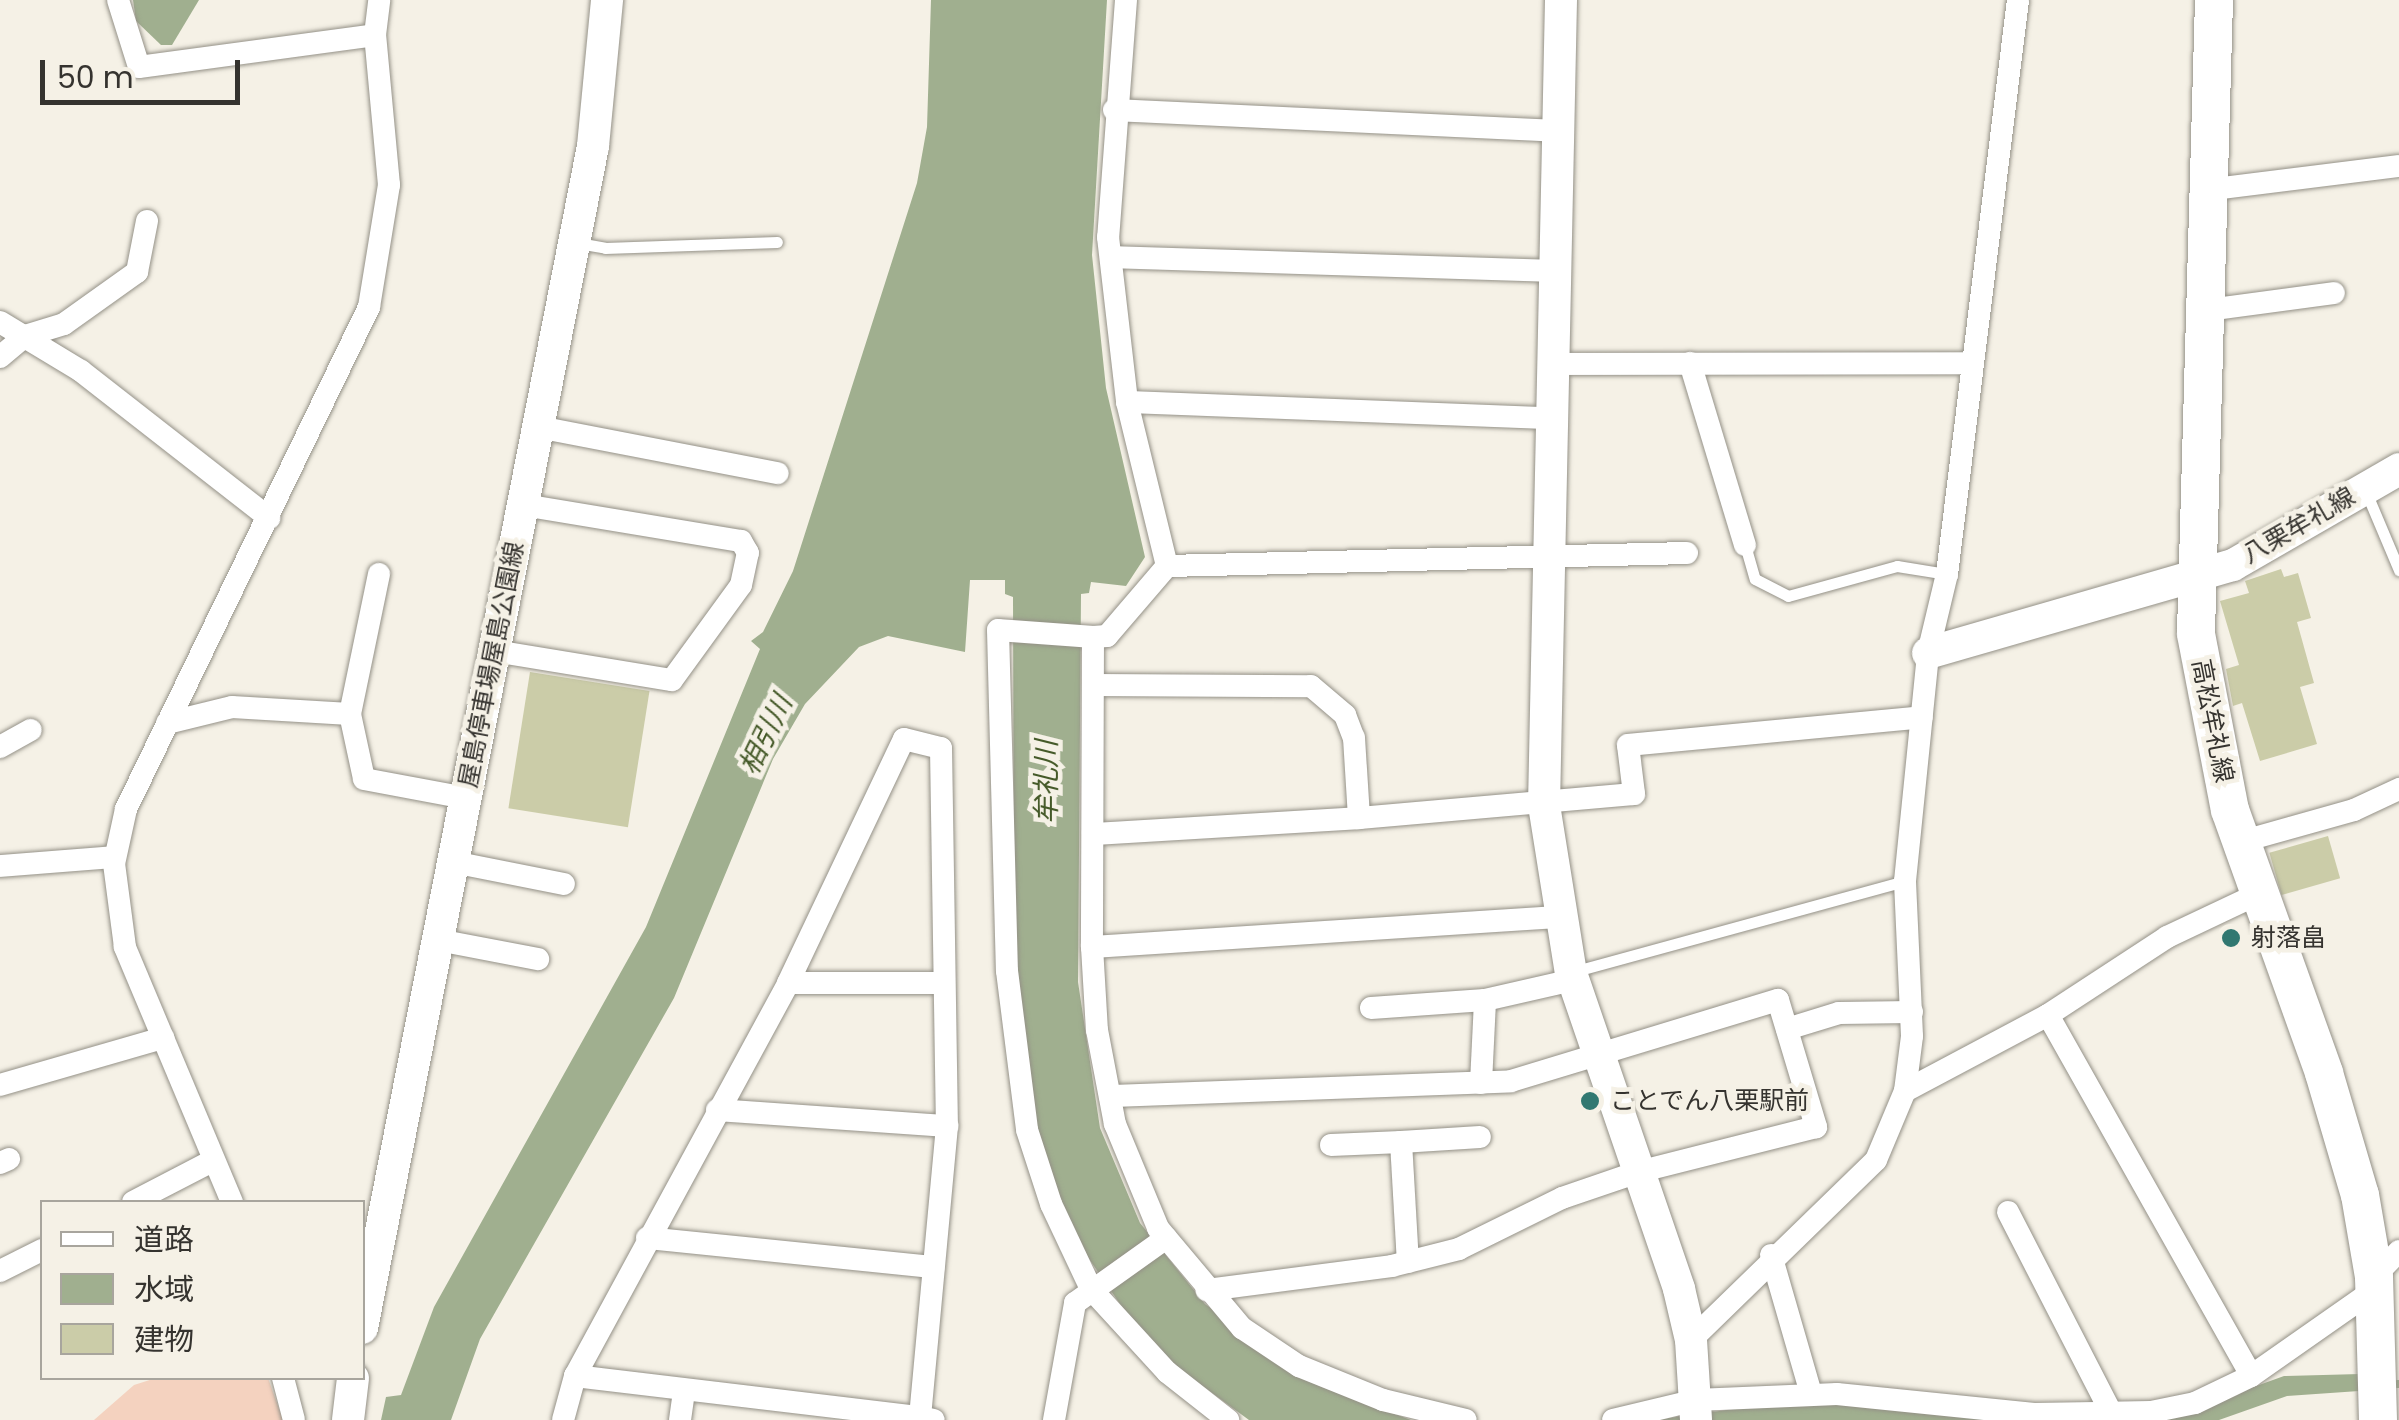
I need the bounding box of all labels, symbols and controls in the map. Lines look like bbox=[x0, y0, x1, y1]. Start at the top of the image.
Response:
scale bar bbox=[45, 40, 245, 102]
text: 50 m bbox=[57, 56, 134, 99]
street label: 八栗牟礼線 bbox=[2237, 482, 2361, 570]
street label: 屋島停車場屋島公園線 bbox=[453, 539, 531, 791]
street label: 高松牟礼線 bbox=[2185, 657, 2239, 785]
water label: 相引川 bbox=[732, 690, 800, 780]
water label: 牟礼川 bbox=[1030, 740, 1064, 824]
place label: 射落畠 bbox=[2251, 923, 2326, 953]
marker: 射落畠 bbox=[2220, 927, 2242, 949]
place label: ことでん八栗駅前 bbox=[1610, 1086, 1810, 1116]
marker: ことでん八栗駅前 bbox=[1579, 1090, 1601, 1112]
legend bbox=[40, 1200, 365, 1380]
text: 道路 bbox=[134, 1218, 194, 1261]
text: 水域 bbox=[134, 1268, 194, 1311]
text: 建物 bbox=[134, 1318, 194, 1361]

